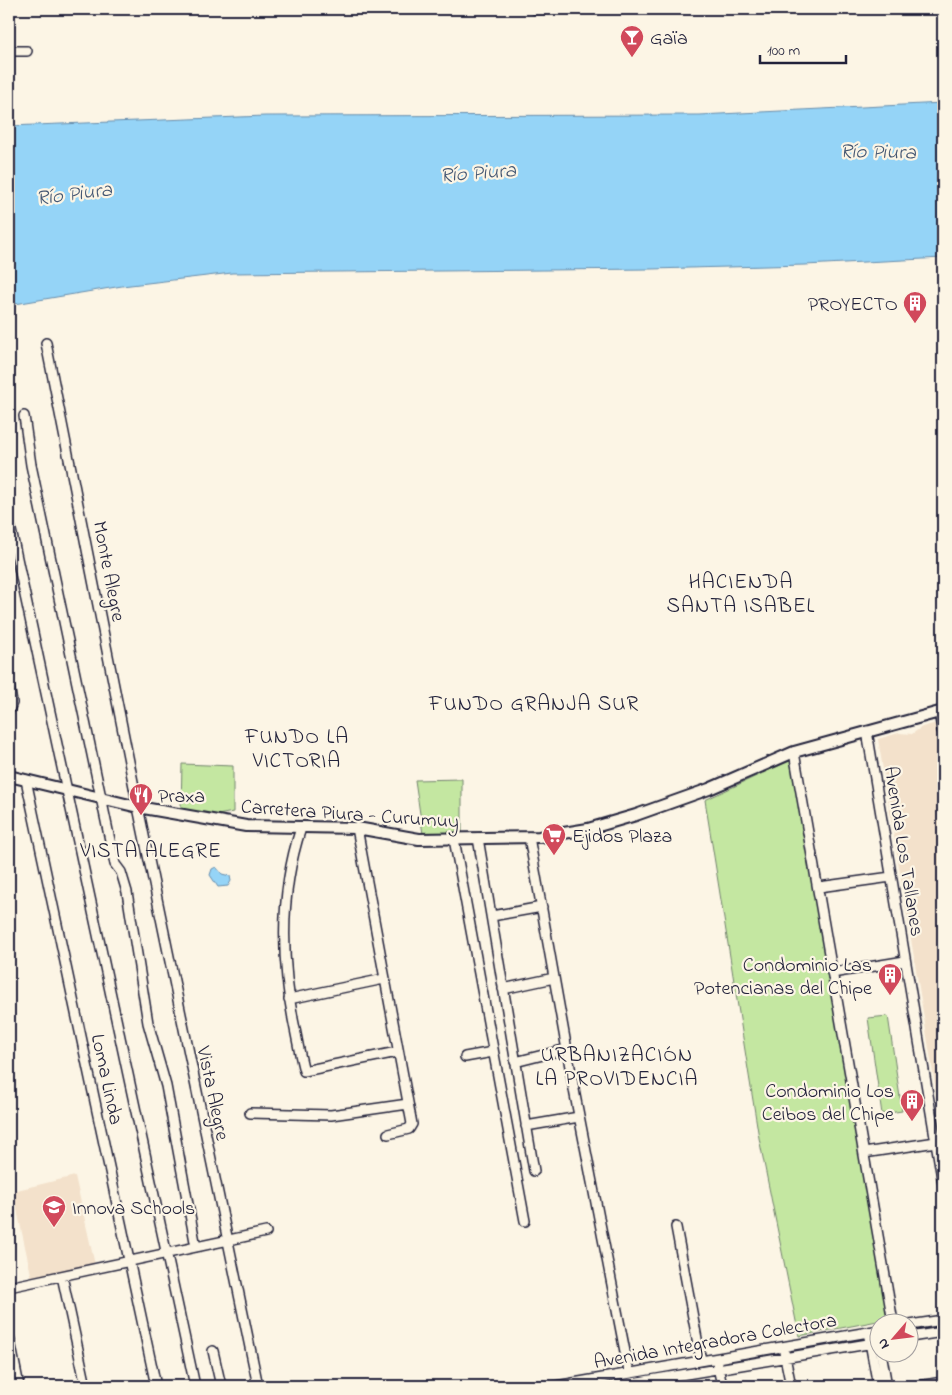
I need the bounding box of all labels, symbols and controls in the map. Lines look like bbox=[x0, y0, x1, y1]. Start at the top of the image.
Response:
bar icon: Gaïa bbox=[619, 24, 645, 58]
place label: Gaïa bbox=[650, 25, 688, 54]
scale bar bbox=[760, 32, 846, 64]
text: 100 m bbox=[767, 40, 800, 62]
water label: Río Piura bbox=[840, 137, 917, 169]
water label: Río Piura bbox=[439, 156, 518, 192]
water label: Río Piura bbox=[35, 175, 114, 215]
building icon: PROYECTO bbox=[902, 290, 928, 324]
place label: PROYECTO bbox=[808, 291, 898, 320]
street label: Monte Alegre bbox=[83, 519, 132, 624]
district label: HACIENDA SANTA ISABEL bbox=[667, 568, 815, 622]
district label: FUNDO GRANJA SUR bbox=[428, 690, 639, 720]
district label: FUNDO LA VICTORIA bbox=[244, 723, 349, 777]
street label: Avenida Los Tallanes bbox=[875, 764, 930, 939]
restaurant icon: Praxa bbox=[128, 782, 154, 816]
place label: Praxa bbox=[158, 783, 205, 812]
street label: Carretera Piura - Curumuy bbox=[240, 793, 460, 838]
supermarket icon: Ejidos Plaza bbox=[541, 822, 567, 856]
place label: Ejidos Plaza bbox=[572, 823, 672, 852]
district label: VISTA ALEGRE bbox=[79, 837, 222, 867]
place label: Condominio Las Potencianas del Chipe bbox=[694, 952, 872, 1004]
building icon: Condominio Las Potencianas del Chipe bbox=[877, 962, 903, 996]
street label: Loma Linda bbox=[82, 1031, 129, 1128]
district label: URBANIZACIÓN LA PROVIDENCIA bbox=[536, 1041, 699, 1095]
street label: Vista Alegre bbox=[186, 1043, 236, 1143]
place label: Condominio Los Ceibos del Chipe bbox=[762, 1078, 894, 1130]
building icon: Condominio Los Ceibos del Chipe bbox=[899, 1088, 925, 1122]
school or university icon: Innova Schools bbox=[41, 1194, 67, 1228]
place label: Innova Schools bbox=[72, 1195, 195, 1224]
street label: Avenida Integradora Colectora bbox=[592, 1307, 839, 1379]
north arrow bbox=[870, 1312, 920, 1362]
text: N bbox=[872, 1334, 895, 1353]

